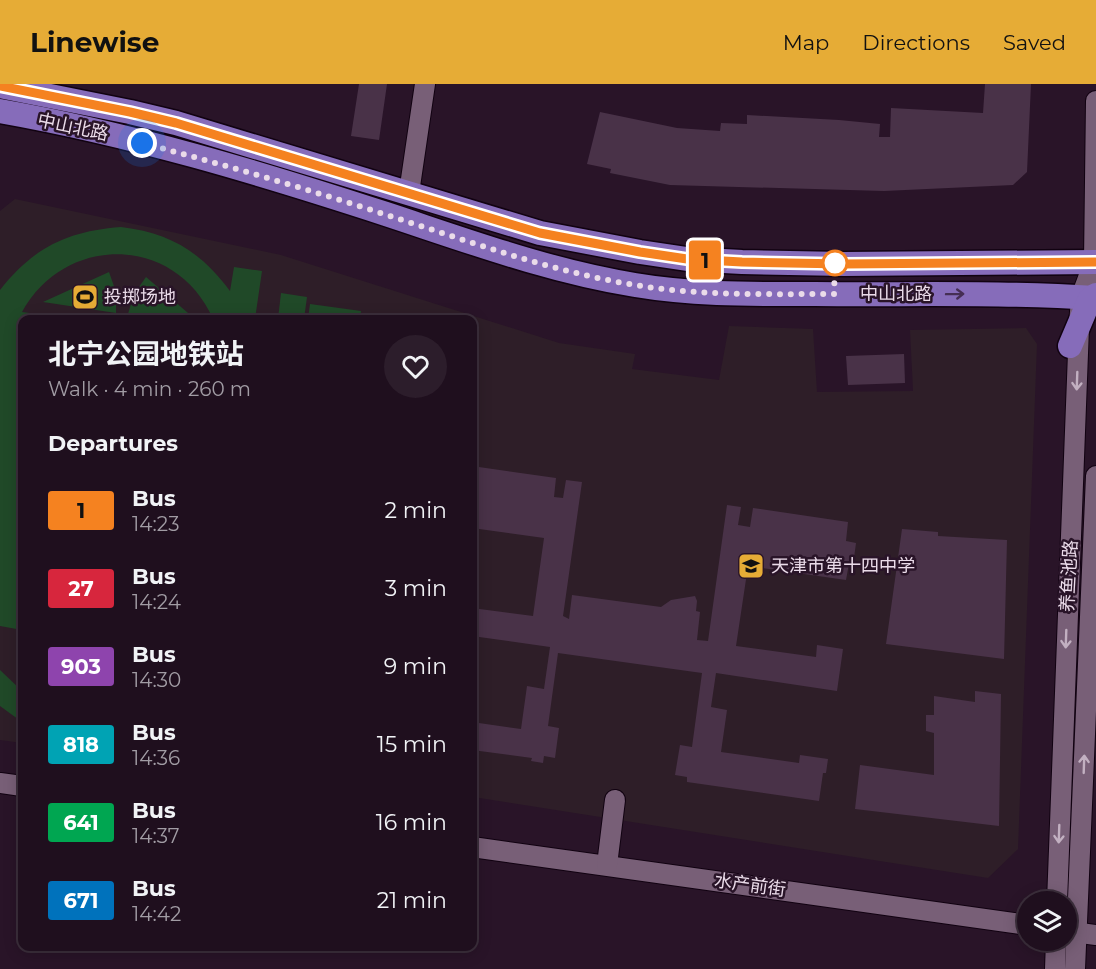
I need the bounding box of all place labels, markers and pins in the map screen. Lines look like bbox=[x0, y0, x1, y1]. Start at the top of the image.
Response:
unlabelled marker bbox=[822, 250, 848, 276]
sports icon: 投掷场地 bbox=[70, 282, 100, 312]
place label: 投掷场地 bbox=[104, 286, 176, 308]
school or university icon: 天津市第十四中学 bbox=[736, 551, 766, 581]
place label: 天津市第十四中学 bbox=[771, 555, 915, 577]

